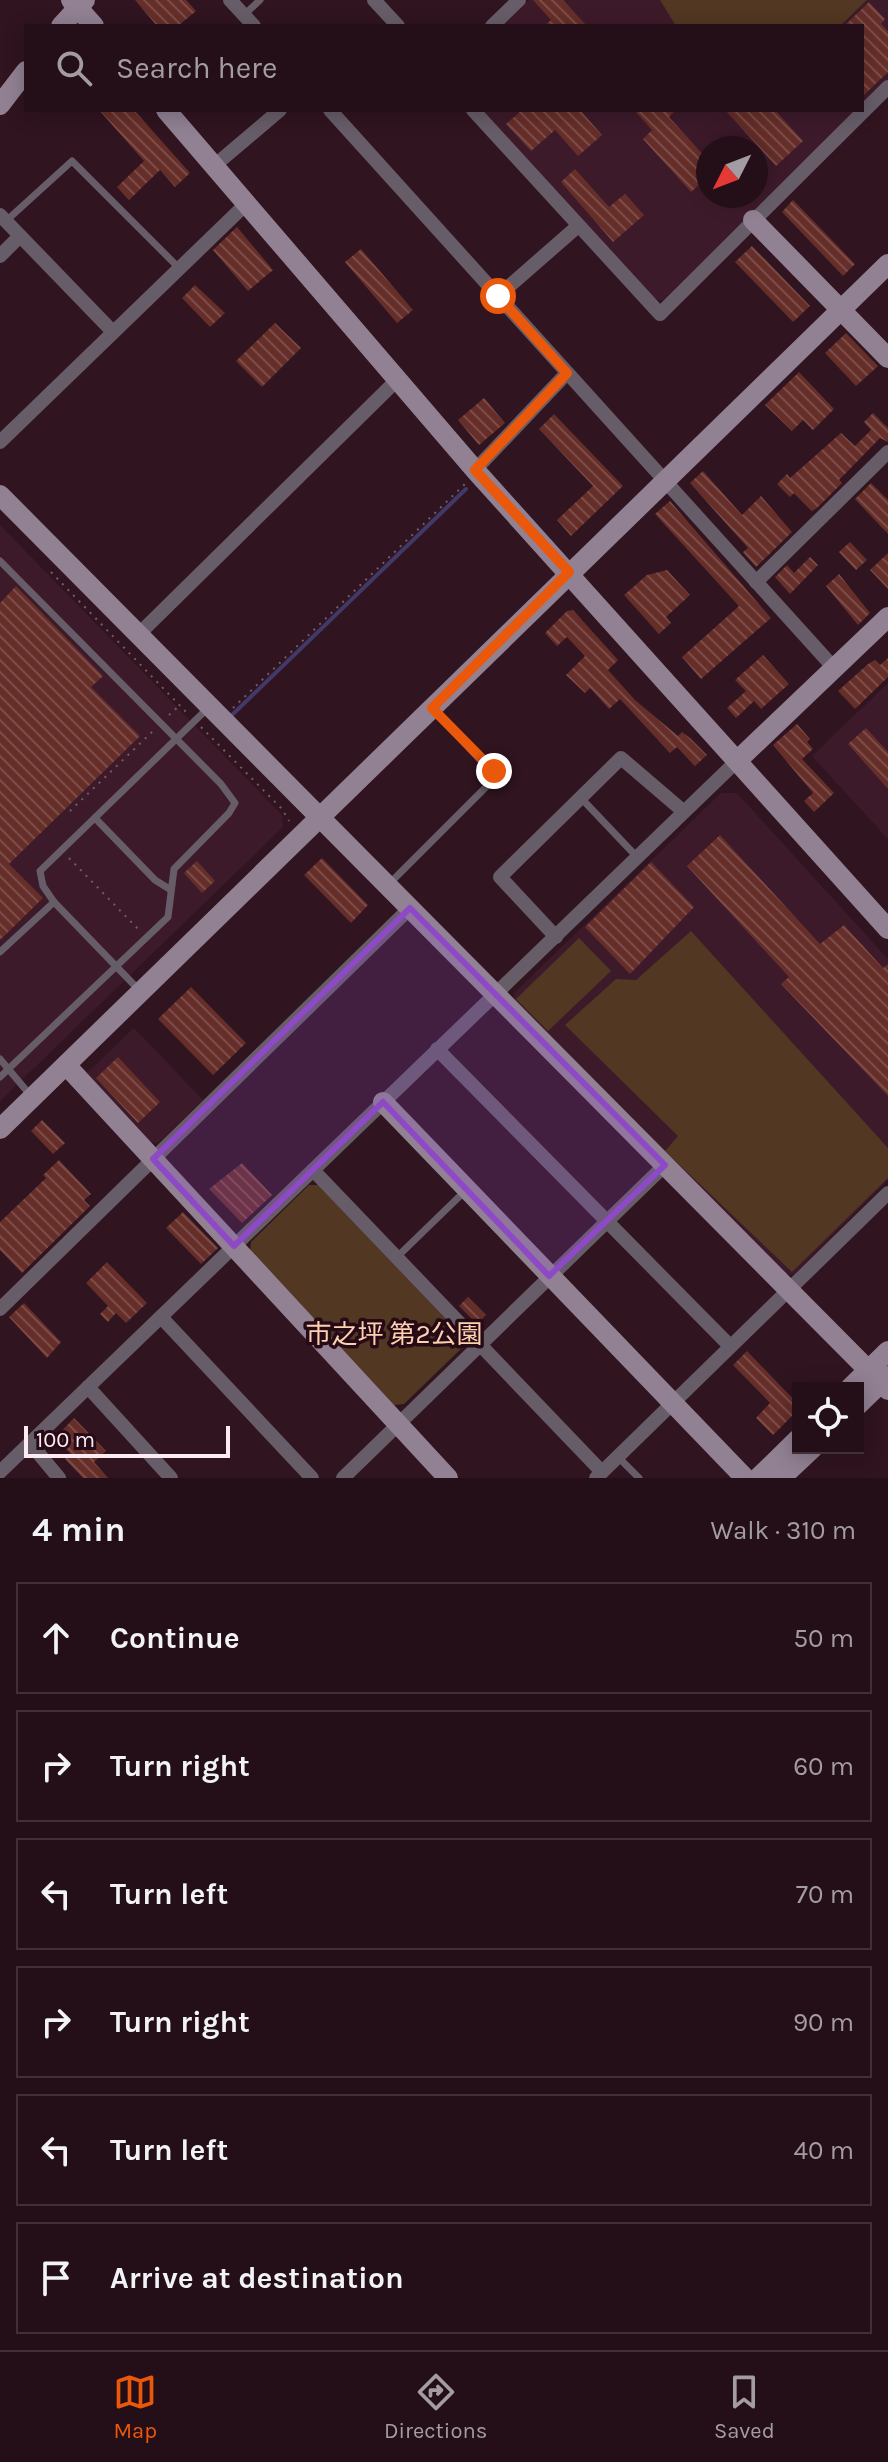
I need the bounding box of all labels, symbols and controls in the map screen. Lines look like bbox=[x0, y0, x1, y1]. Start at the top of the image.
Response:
search box bbox=[24, 24, 864, 112]
icon: search bbox=[52, 46, 96, 90]
text: Search here bbox=[116, 50, 277, 86]
north arrow bbox=[696, 136, 768, 208]
route start bbox=[480, 278, 516, 314]
route end bbox=[476, 753, 512, 789]
park label: 市之坪 第2公園 bbox=[305, 1319, 483, 1350]
map controls bbox=[792, 1382, 864, 1454]
button: locate bbox=[792, 1382, 864, 1454]
scale bar bbox=[24, 1422, 230, 1458]
text: 100 m bbox=[36, 1427, 95, 1453]
text: 4 min bbox=[32, 1510, 125, 1550]
text: Walk · 310 m bbox=[710, 1515, 856, 1546]
icon: ahead bbox=[34, 1616, 78, 1660]
text: Continue bbox=[110, 1620, 240, 1656]
text: 50 m bbox=[793, 1623, 854, 1654]
icon: right bbox=[34, 1744, 78, 1788]
text: Turn right bbox=[110, 1748, 250, 1784]
text: 60 m bbox=[793, 1751, 854, 1782]
icon: left bbox=[34, 1872, 78, 1916]
text: Turn left bbox=[110, 1876, 228, 1912]
text: 70 m bbox=[796, 1879, 854, 1910]
icon: right bbox=[34, 2000, 78, 2044]
text: Turn right bbox=[110, 2004, 250, 2040]
text: 90 m bbox=[793, 2007, 854, 2038]
icon: left bbox=[34, 2128, 78, 2172]
text: Turn left bbox=[110, 2132, 228, 2168]
text: 40 m bbox=[794, 2135, 854, 2166]
icon: arrive bbox=[34, 2256, 78, 2300]
text: Arrive at destination bbox=[110, 2260, 404, 2296]
tab: Map bbox=[113, 2370, 157, 2444]
tab: Directions bbox=[384, 2370, 487, 2444]
tab: Saved bbox=[714, 2370, 775, 2444]

